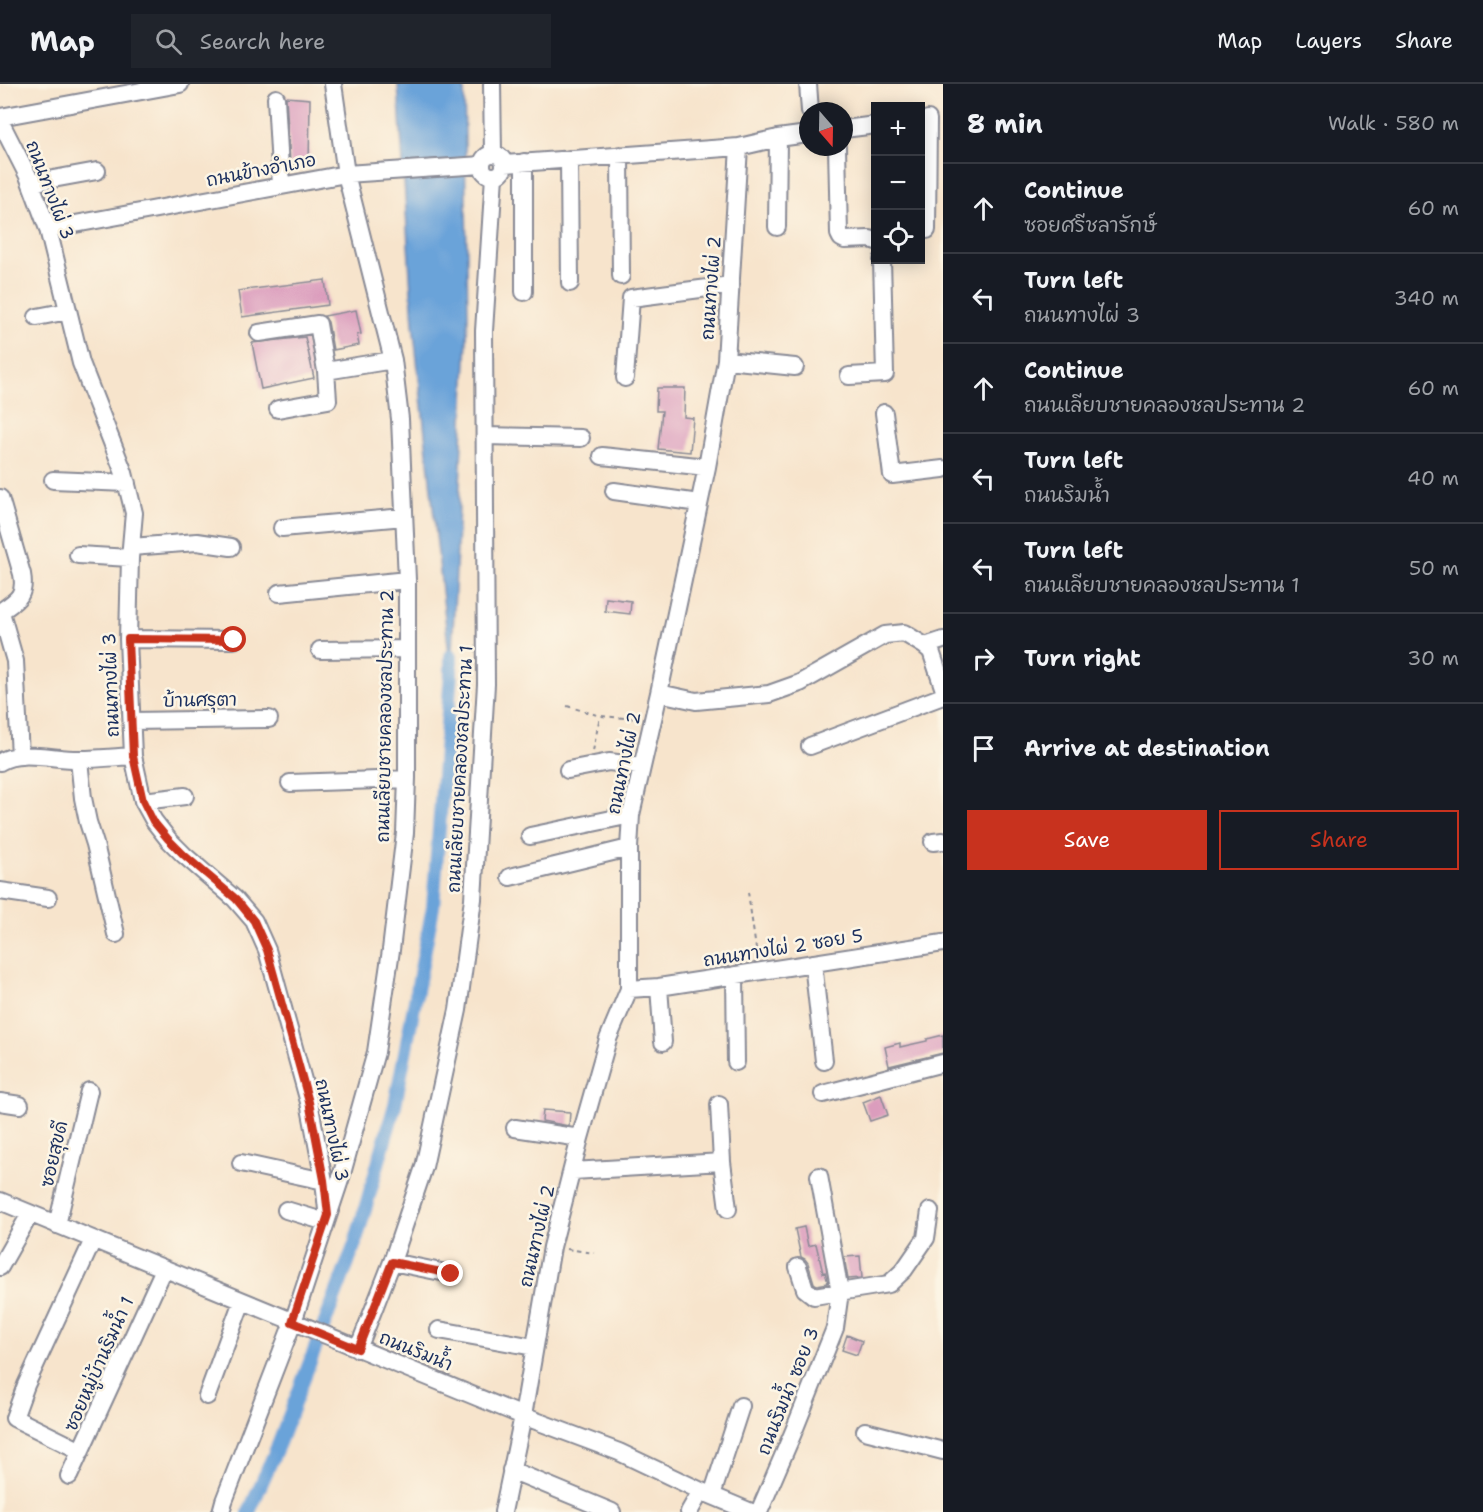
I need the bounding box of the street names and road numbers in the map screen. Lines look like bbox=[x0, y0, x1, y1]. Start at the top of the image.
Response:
street label: ถนนทางไผ่ 3 bbox=[20, 137, 81, 243]
street label: ถนนข้างอำเภอ bbox=[204, 148, 318, 192]
street label: ถนนทางไผ่ 2 bbox=[694, 235, 727, 341]
street label: ถนนเลียบชายคลองชลประทาน 2 bbox=[371, 589, 399, 843]
street label: ถนนทางไผ่ 3 bbox=[96, 632, 125, 738]
street label: ถนนเลียบชายคลองชลประทาน 1 bbox=[442, 645, 478, 893]
street label: บ้านศรุตา bbox=[163, 687, 237, 715]
street label: ถนนทางไผ่ 2 bbox=[600, 709, 647, 817]
street label: ถนนทางไผ่ 2 ซอย 5 bbox=[701, 923, 865, 972]
street label: ถนนทางไผ่ 3 bbox=[309, 1076, 356, 1184]
street label: ซอยสุขดี bbox=[35, 1118, 75, 1190]
street label: ถนนทางไผ่ 2 bbox=[513, 1182, 560, 1290]
street label: ซอยหมู่บ้านริมน้ำ 1 bbox=[54, 1291, 141, 1436]
street label: ถนนริมน้ำ bbox=[376, 1321, 458, 1377]
street label: ถนนริมน้ำ ซอย 3 bbox=[747, 1322, 825, 1458]

